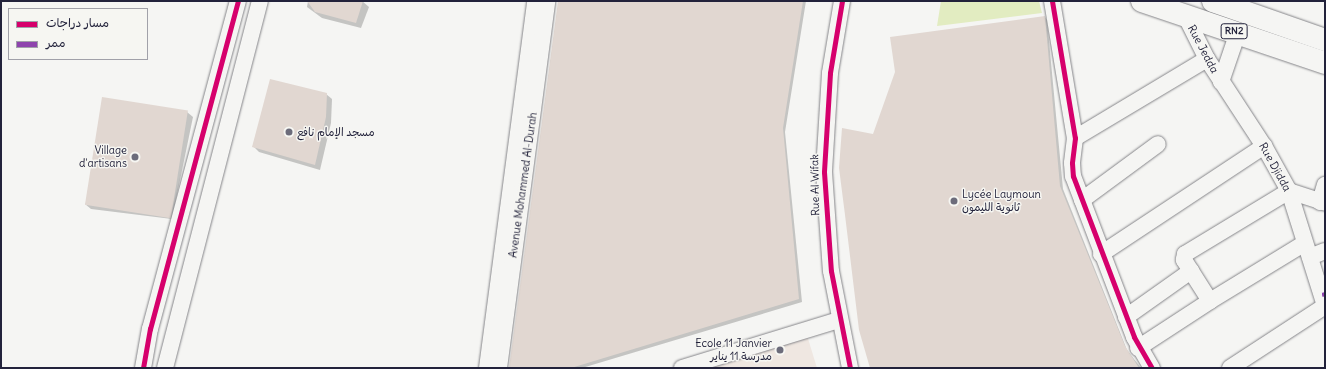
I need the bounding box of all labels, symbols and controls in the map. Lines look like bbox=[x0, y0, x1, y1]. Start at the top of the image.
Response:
legend bbox=[8, 8, 148, 60]
text: مسار دراجات bbox=[46, 15, 109, 30]
street label: Rue Jedda bbox=[1185, 23, 1221, 75]
road number: RN2 bbox=[1220, 23, 1248, 39]
text: ممر bbox=[46, 35, 65, 50]
street label: Avenue Mohammed Al-Durah bbox=[506, 111, 540, 259]
place label: مسجد الإمام نافع bbox=[297, 125, 375, 139]
marker: مسجد الإمام نافع bbox=[284, 127, 294, 137]
street label: Rue Djidda bbox=[1256, 140, 1294, 194]
place label: Village d'artisans bbox=[79, 144, 127, 170]
marker: Village d'artisans bbox=[130, 152, 140, 162]
street label: Rue Al Wifak bbox=[808, 154, 822, 216]
place label: Lycée Laymoun ثانوية الليمون bbox=[962, 188, 1041, 214]
marker: Lycée Laymoun ثانوية الليمون bbox=[949, 196, 959, 206]
place label: Ecole 11 Janvier مدرسة 11 يناير bbox=[695, 337, 772, 363]
marker: Ecole 11 Janvier مدرسة 11 يناير bbox=[775, 345, 785, 355]

